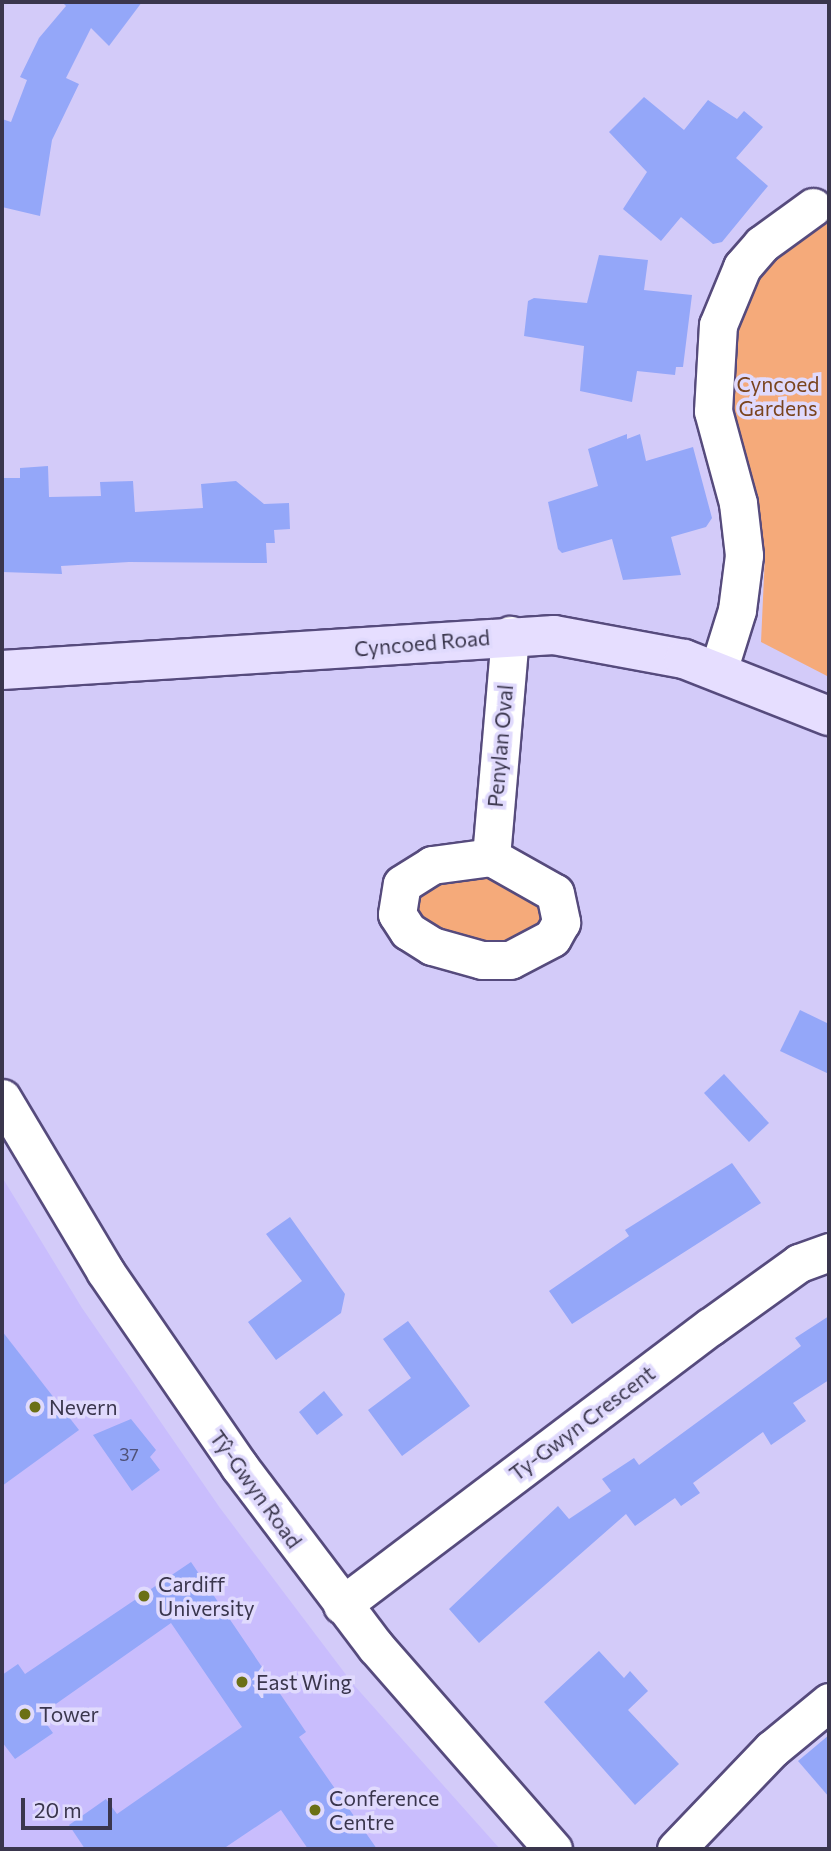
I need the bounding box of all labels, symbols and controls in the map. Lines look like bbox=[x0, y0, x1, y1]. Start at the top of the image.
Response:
park label: Cyncoed Gardens bbox=[736, 371, 820, 421]
street label: Cyncoed Road bbox=[353, 625, 491, 661]
street label: Penylan Oval bbox=[482, 684, 518, 808]
street label: Ty-Gwyn Crescent bbox=[504, 1360, 660, 1486]
place label: Nevern bbox=[49, 1394, 118, 1420]
marker: Nevern bbox=[27, 1399, 43, 1415]
street label: Tŷ-Gwyn Road bbox=[205, 1425, 307, 1553]
house number: 37 bbox=[119, 1443, 139, 1465]
place label: Cardiff University bbox=[158, 1571, 255, 1621]
marker: Cardiff University bbox=[136, 1588, 152, 1604]
place label: East Wing bbox=[256, 1669, 352, 1695]
marker: East Wing bbox=[234, 1674, 250, 1690]
place label: Tower bbox=[39, 1701, 99, 1727]
marker: Tower bbox=[17, 1706, 33, 1722]
scale bar bbox=[24, 1784, 116, 1828]
place label: Conference Centre bbox=[329, 1785, 439, 1835]
text: 20 m bbox=[34, 1797, 82, 1822]
marker: Conference Centre bbox=[307, 1802, 323, 1818]

